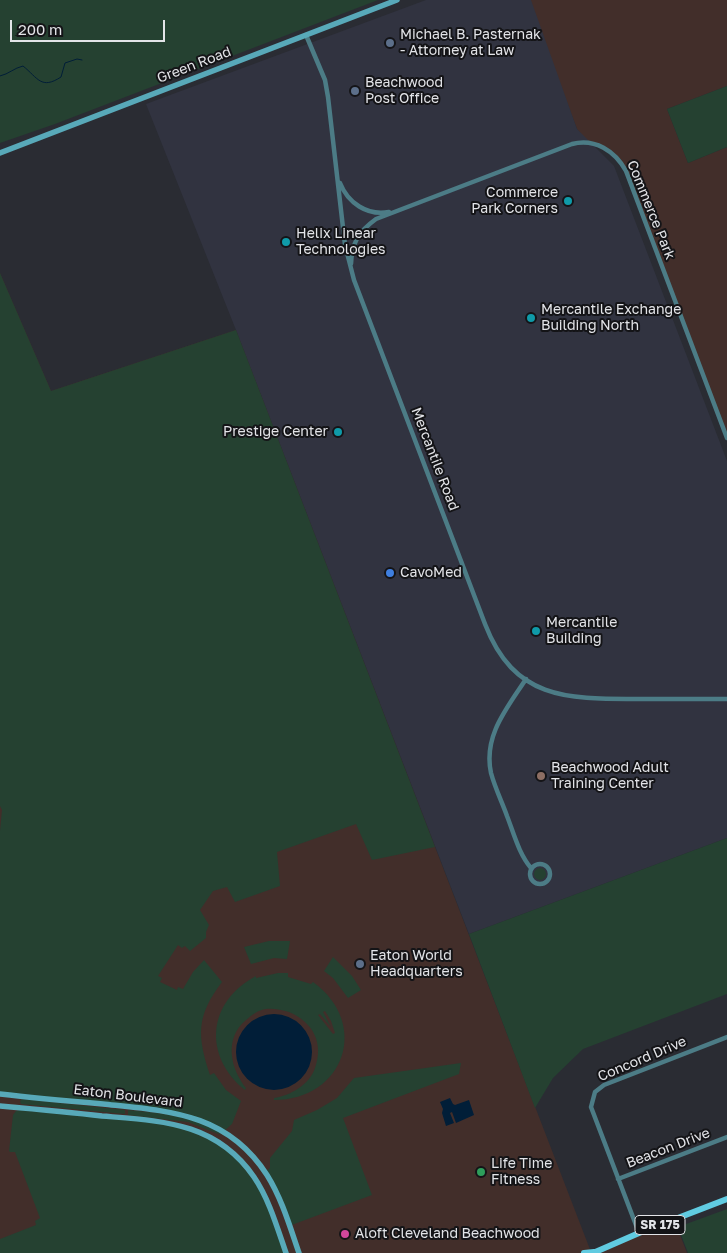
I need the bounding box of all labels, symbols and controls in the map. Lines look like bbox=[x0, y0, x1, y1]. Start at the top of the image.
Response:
scale bar bbox=[12, 10, 168, 42]
text: 200 m bbox=[18, 20, 62, 38]
place label: Michael B. Pasternak - Attorney at Law bbox=[400, 27, 541, 59]
marker: Michael B. Pasternak - Attorney at Law bbox=[384, 37, 396, 49]
street label: Green Road bbox=[155, 43, 233, 87]
place label: Beachwood Post Office bbox=[365, 75, 443, 108]
marker: Beachwood Post Office bbox=[349, 85, 361, 97]
street label: Commerce Park bbox=[623, 158, 679, 262]
place label: Commerce Park Corners bbox=[471, 185, 558, 218]
marker: Commerce Park Corners bbox=[562, 195, 574, 207]
place label: Helix Linear Technologies bbox=[296, 226, 385, 258]
marker: Helix Linear Technologies bbox=[280, 236, 292, 248]
place label: Mercantile Exchange Building North bbox=[541, 302, 681, 334]
marker: Mercantile Exchange Building North bbox=[525, 312, 537, 324]
street label: Mercantile Road bbox=[408, 405, 462, 513]
place label: Prestige Center bbox=[223, 424, 328, 440]
marker: Prestige Center bbox=[332, 426, 344, 438]
place label: CavoMed bbox=[400, 565, 462, 581]
marker: CavoMed bbox=[384, 567, 396, 579]
place label: Mercantile Building bbox=[546, 615, 617, 648]
marker: Mercantile Building bbox=[530, 625, 542, 637]
place label: Beachwood Adult Training Center bbox=[551, 760, 669, 792]
marker: Beachwood Adult Training Center bbox=[535, 770, 547, 782]
place label: Eaton World Headquarters bbox=[370, 948, 463, 980]
marker: Eaton World Headquarters bbox=[354, 958, 366, 970]
street label: Concord Drive bbox=[595, 1033, 689, 1085]
street label: Eaton Boulevard bbox=[72, 1081, 184, 1111]
street label: Beacon Drive bbox=[624, 1124, 712, 1172]
place label: Life Time Fitness bbox=[491, 1156, 552, 1188]
marker: Life Time Fitness bbox=[475, 1166, 487, 1178]
road number: SR 175 bbox=[635, 1216, 685, 1234]
place label: Aloft Cleveland Beachwood bbox=[355, 1226, 540, 1242]
marker: Aloft Cleveland Beachwood bbox=[339, 1228, 351, 1240]

